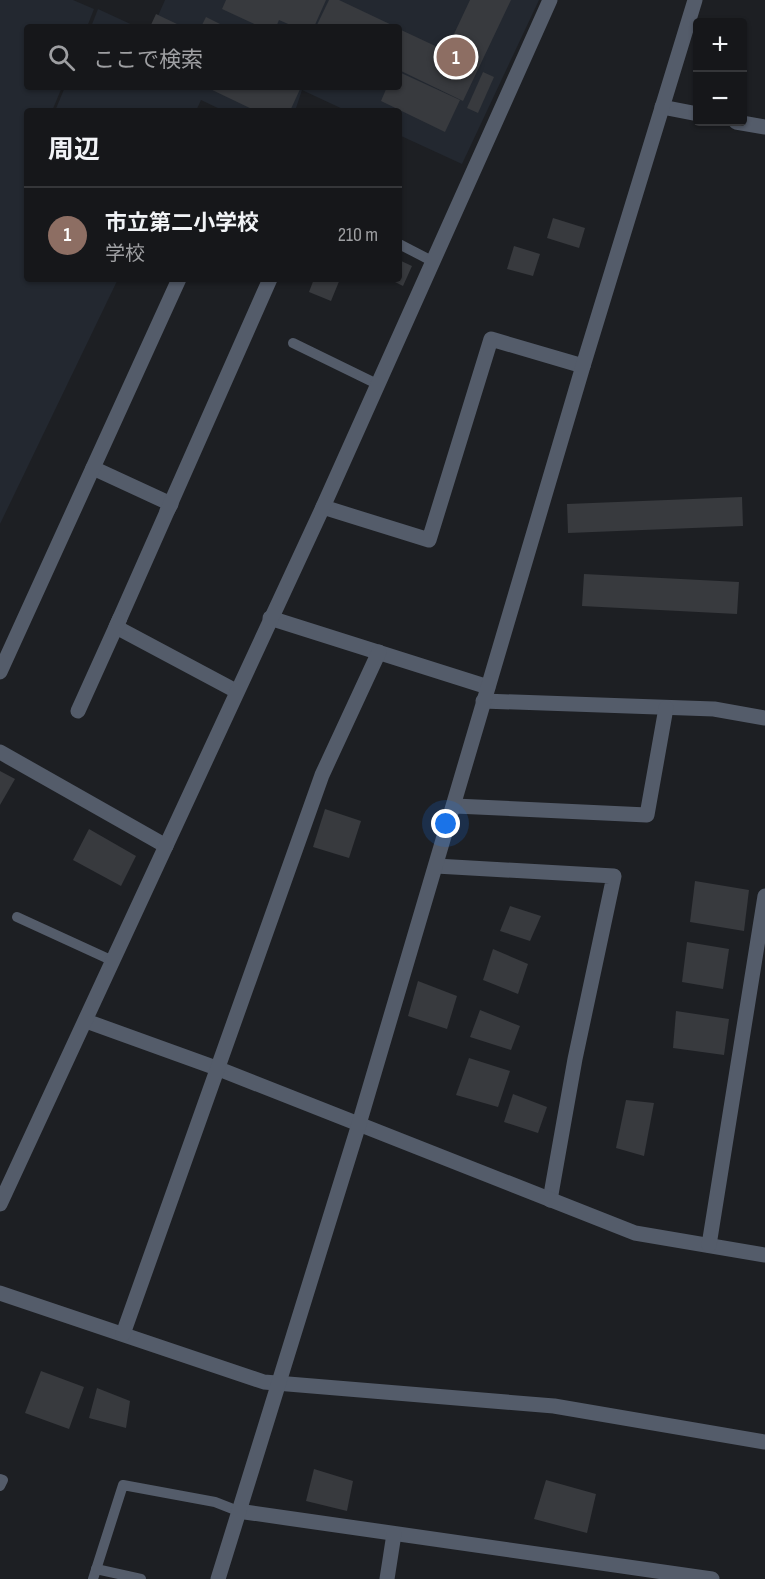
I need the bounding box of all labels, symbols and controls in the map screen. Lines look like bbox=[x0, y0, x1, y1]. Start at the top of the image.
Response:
map controls bbox=[693, 18, 747, 126]
button: + bbox=[693, 18, 747, 72]
search box bbox=[24, 24, 402, 90]
pin: 1 bbox=[436, 34, 476, 80]
icon: search bbox=[45, 41, 78, 74]
text: ここで検索 bbox=[93, 47, 203, 74]
button: − bbox=[693, 72, 747, 126]
text: 周辺 bbox=[48, 135, 100, 166]
text: 市立第二小学校 bbox=[105, 210, 259, 237]
text: 1 bbox=[64, 223, 71, 247]
text: 210 m bbox=[338, 223, 378, 247]
text: 学校 bbox=[105, 242, 145, 266]
your location bbox=[431, 809, 460, 838]

